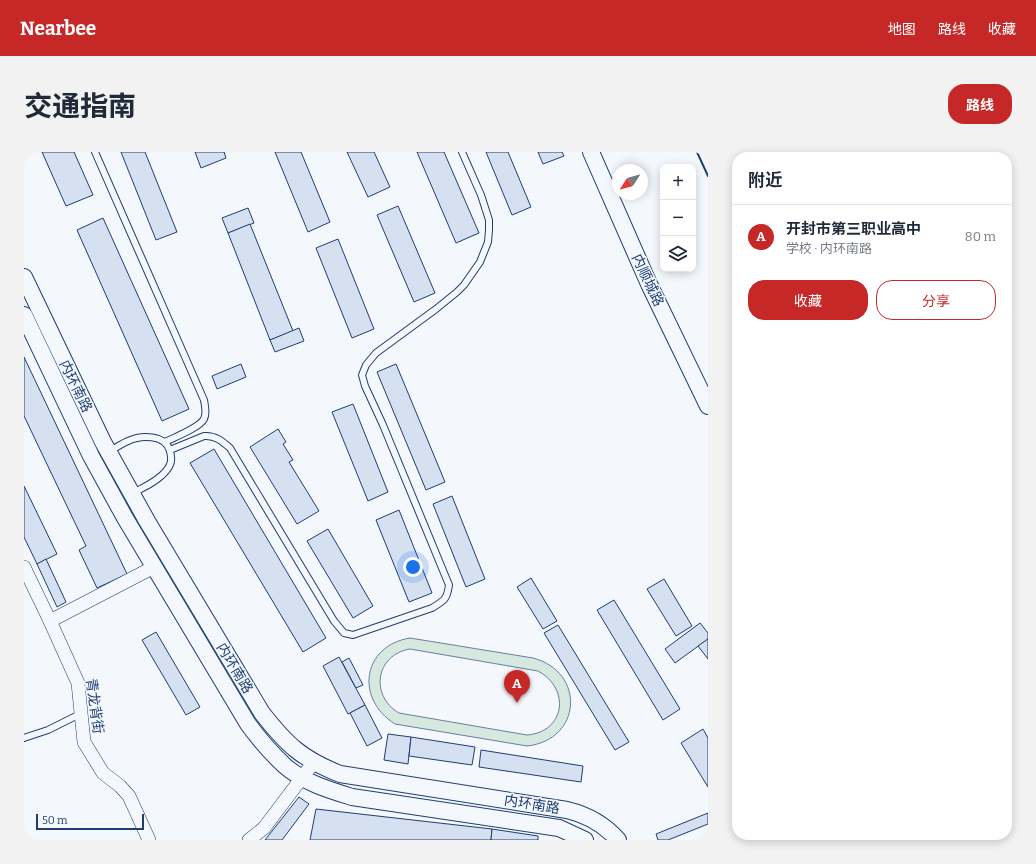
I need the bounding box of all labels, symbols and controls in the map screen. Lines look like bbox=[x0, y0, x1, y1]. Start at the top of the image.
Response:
text: Nearbee bbox=[20, 17, 96, 40]
text: 地图 bbox=[888, 21, 916, 38]
text: 路线 bbox=[938, 21, 966, 38]
text: 收藏 bbox=[988, 21, 1016, 38]
button: 路线 bbox=[948, 84, 1012, 124]
text: 交通指南 bbox=[24, 90, 136, 123]
north arrow bbox=[612, 164, 648, 200]
map controls bbox=[660, 164, 696, 272]
button: + bbox=[660, 164, 696, 200]
text: 附近 bbox=[748, 170, 782, 191]
button: − bbox=[660, 200, 696, 236]
text: 开封市第三职业高中 bbox=[786, 220, 921, 238]
text: A bbox=[756, 229, 766, 244]
text: 80 m bbox=[965, 229, 996, 244]
button: layers bbox=[660, 236, 696, 272]
text: 学校 · 内环南路 bbox=[786, 241, 872, 256]
street label: 内顺城路 bbox=[628, 251, 667, 309]
button: 收藏 bbox=[748, 280, 868, 320]
button: 分享 bbox=[876, 280, 996, 320]
street label: 内环南路 bbox=[56, 357, 95, 415]
your location bbox=[403, 557, 423, 577]
street label: 内环南路 bbox=[213, 640, 256, 697]
pin: A bbox=[504, 670, 530, 703]
street label: 青龙背街 bbox=[82, 677, 107, 735]
street label: 内环南路 bbox=[503, 792, 561, 817]
scale bar bbox=[36, 812, 144, 831]
text: 50 m bbox=[42, 814, 68, 827]

